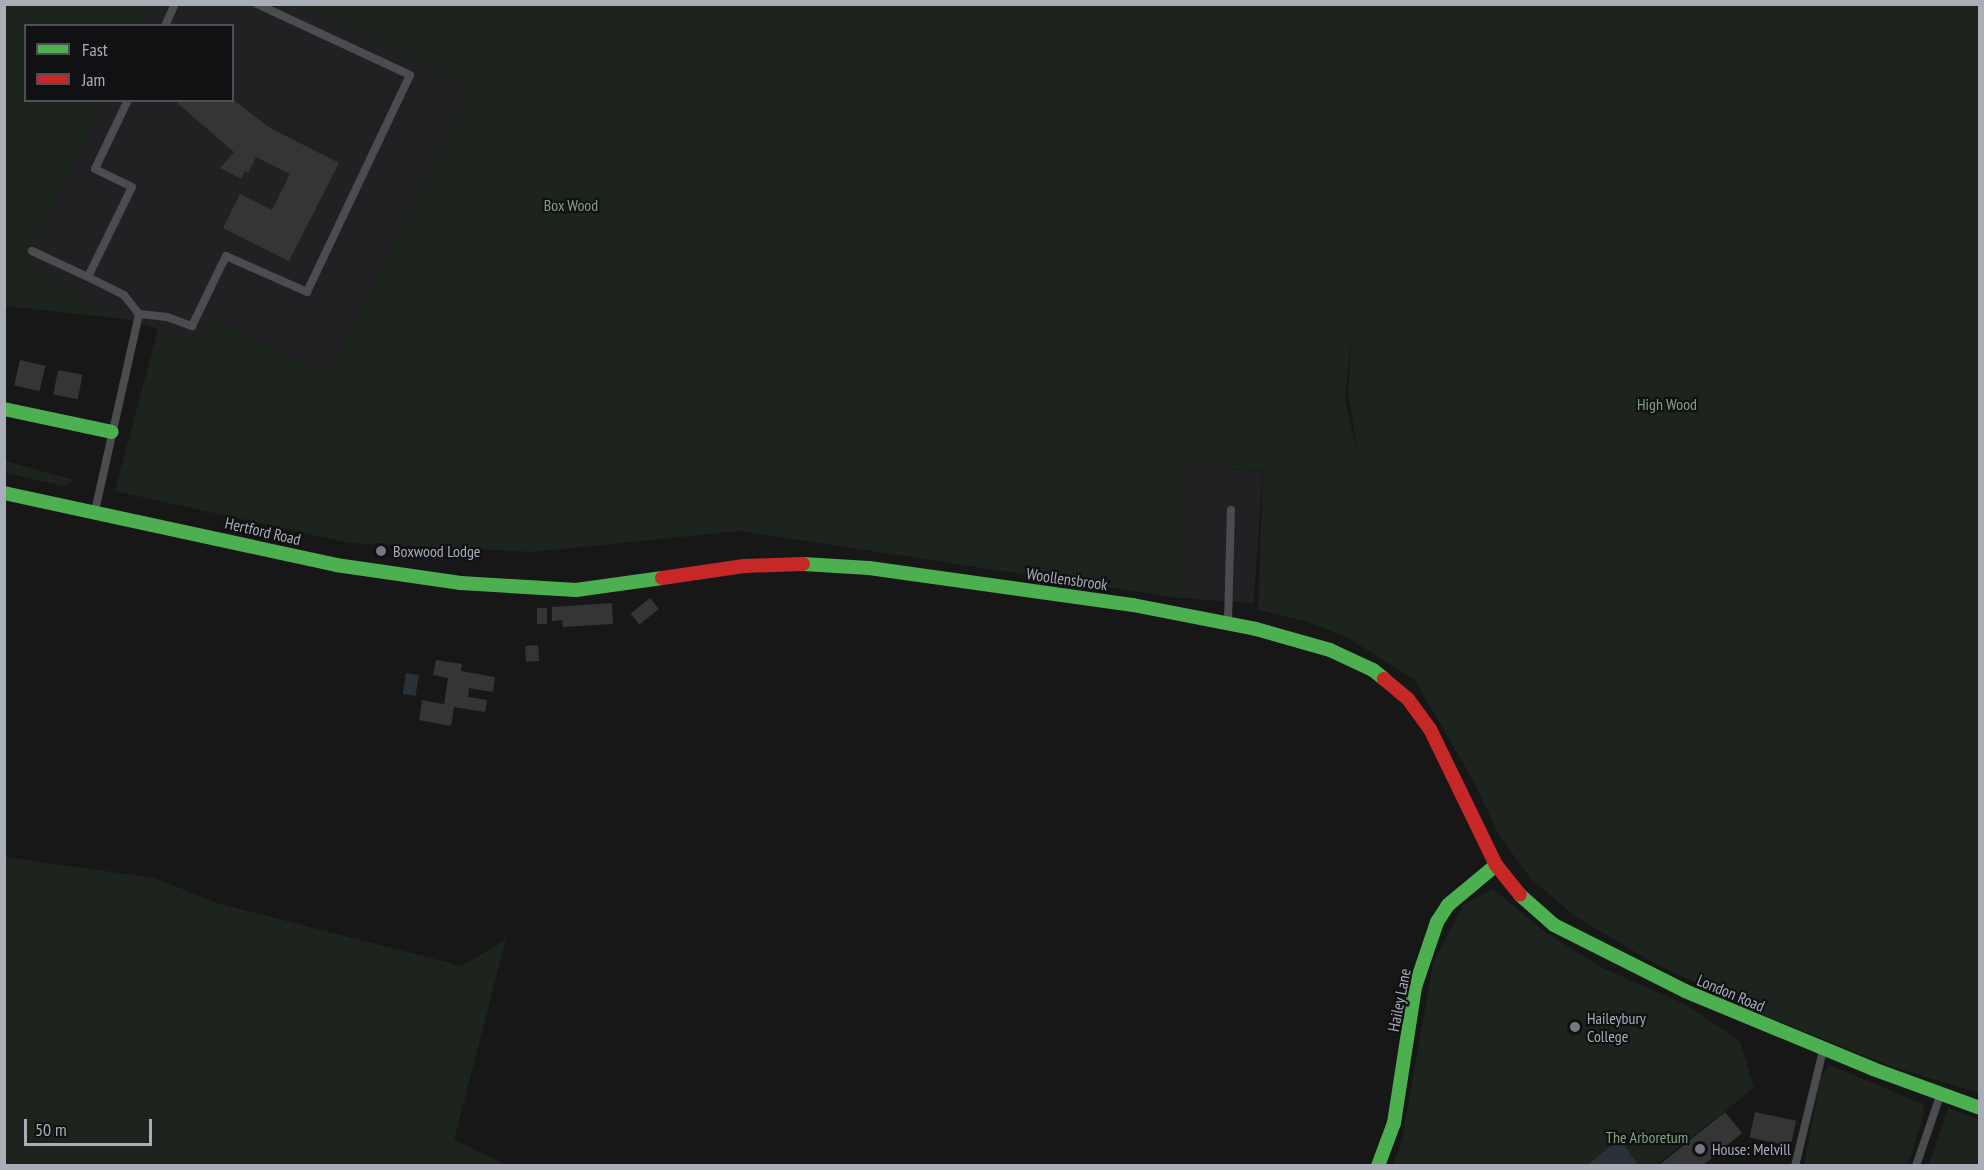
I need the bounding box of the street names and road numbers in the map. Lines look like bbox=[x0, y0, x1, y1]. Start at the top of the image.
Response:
street label: Hertford Road bbox=[223, 513, 303, 549]
street label: Woollensbrook bbox=[1025, 564, 1109, 594]
street label: Hailey Lane bbox=[1383, 967, 1415, 1033]
street label: London Road bbox=[1694, 970, 1768, 1016]

